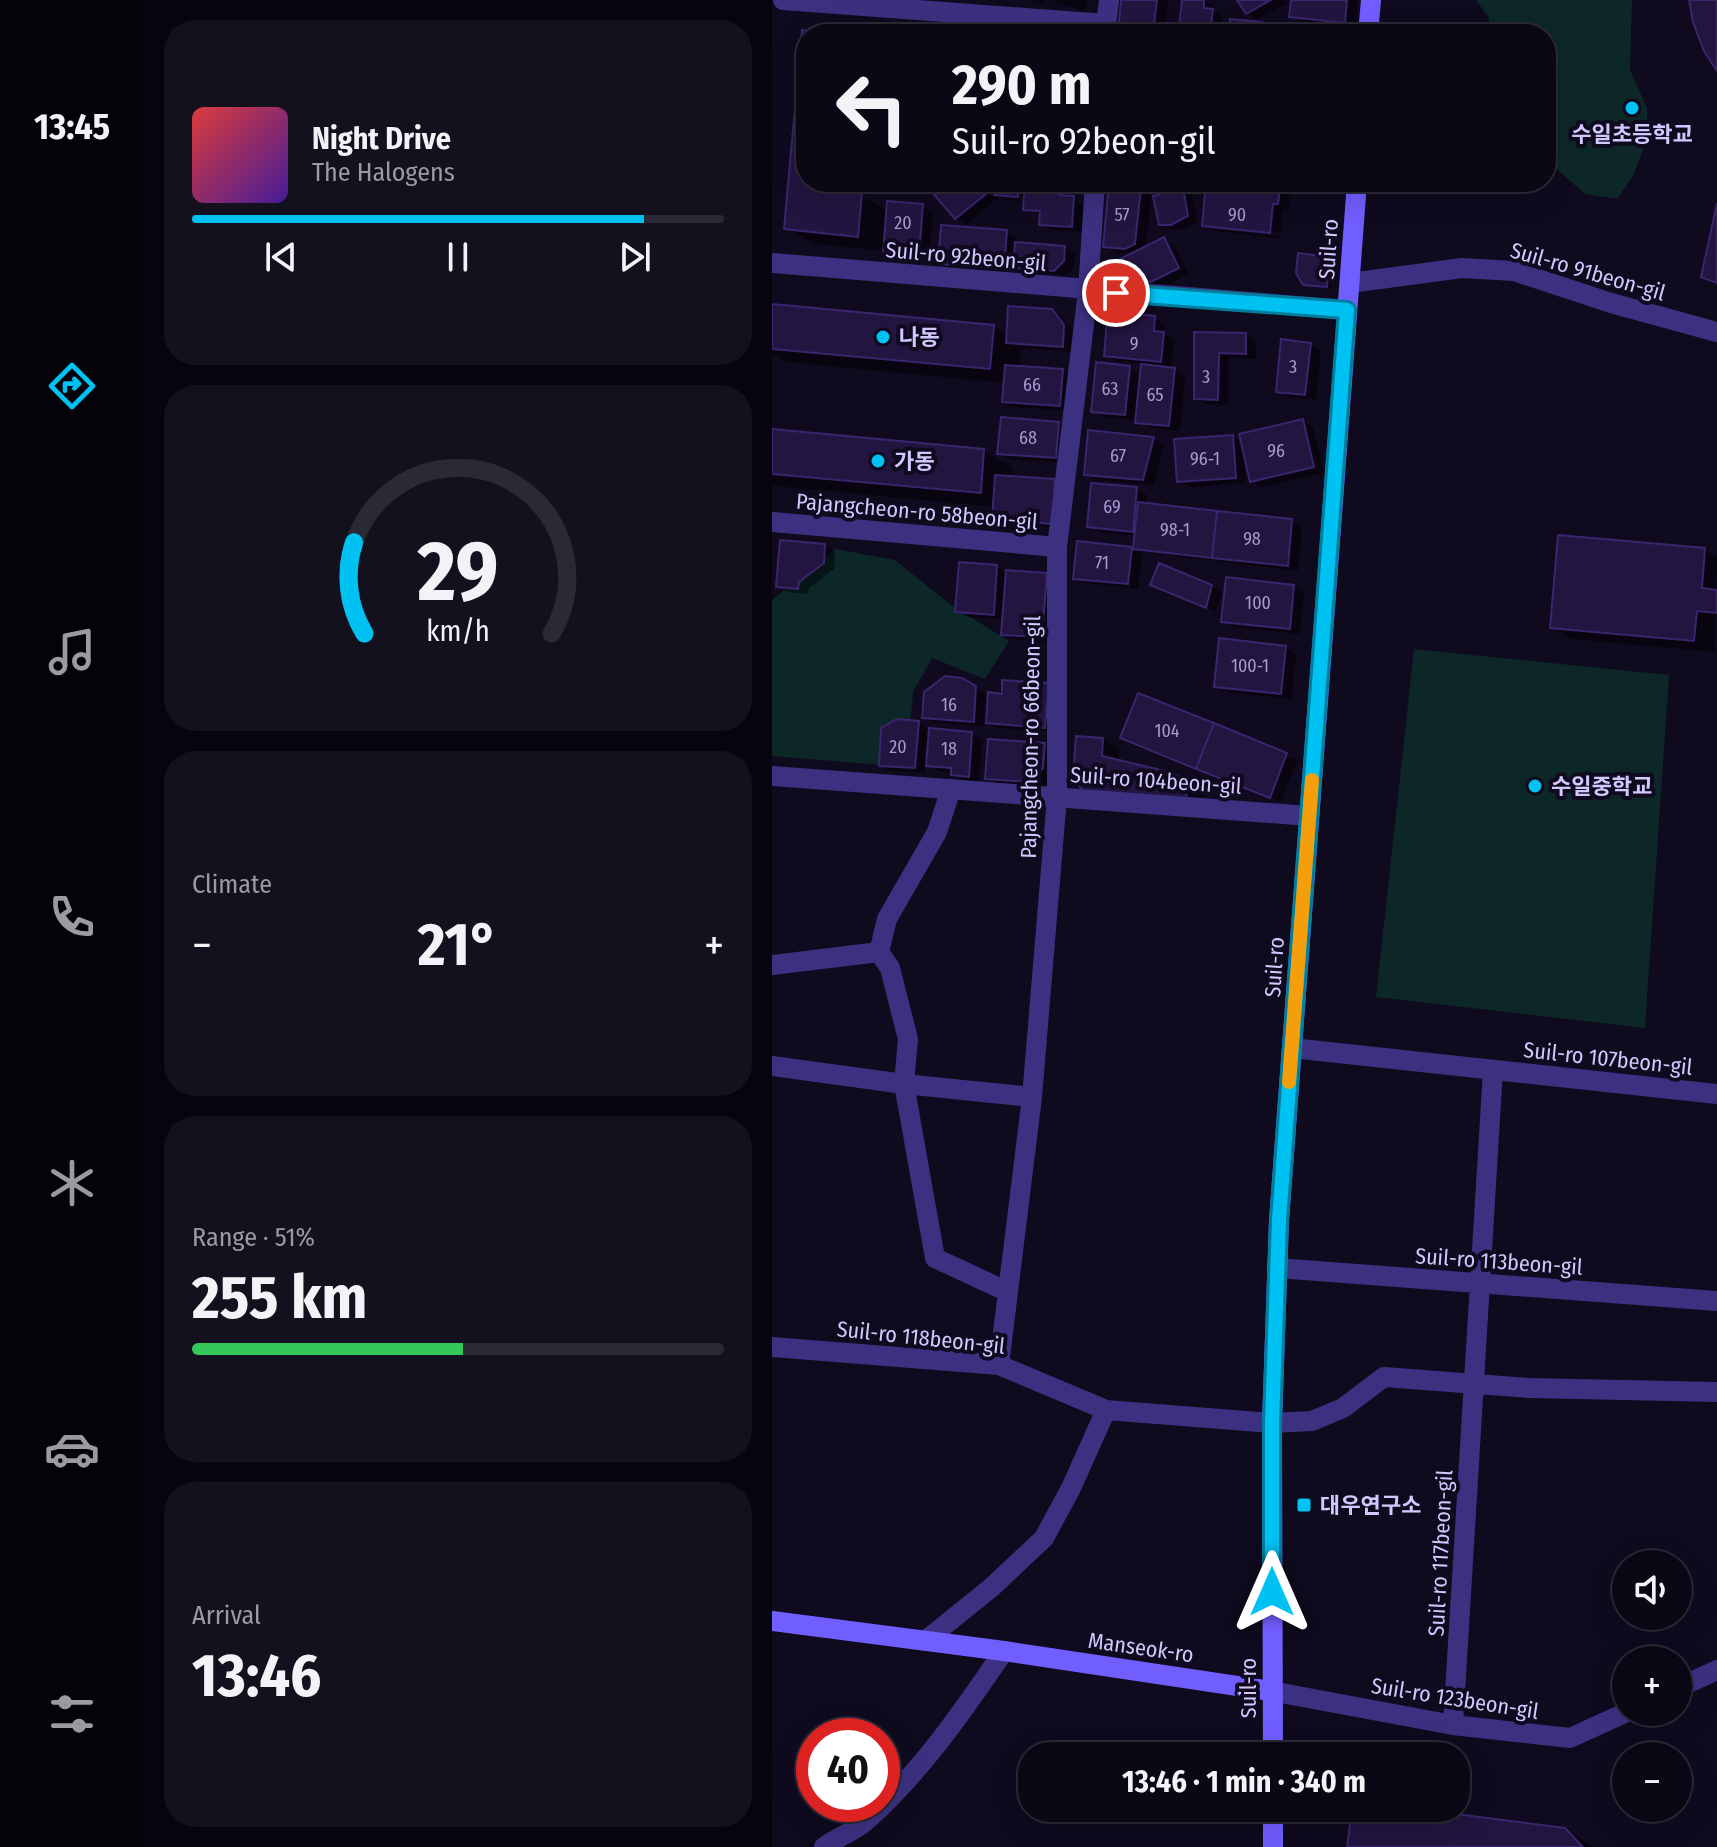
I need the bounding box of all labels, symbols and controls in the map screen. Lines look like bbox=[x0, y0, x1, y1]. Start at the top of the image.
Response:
text: 290 m bbox=[952, 52, 1092, 119]
icon: left bbox=[820, 56, 924, 160]
marker: 수일초등학교 bbox=[1623, 99, 1641, 117]
text: 13:45 bbox=[34, 105, 110, 149]
text: Suil-ro 92beon-gil bbox=[952, 120, 1216, 164]
text: Night Drive bbox=[312, 121, 451, 157]
place label: 수일초등학교 bbox=[1571, 121, 1693, 148]
text: The Halogens bbox=[312, 157, 455, 188]
house number: 57 bbox=[1114, 204, 1130, 226]
house number: 90 bbox=[1228, 204, 1246, 226]
house number: 20 bbox=[894, 212, 912, 234]
street label: Suil-ro bbox=[1313, 218, 1344, 280]
icon: previous bbox=[259, 235, 303, 279]
icon: pause bbox=[436, 235, 480, 279]
icon: next bbox=[613, 235, 657, 279]
street label: Suil-ro 92beon-gil bbox=[885, 236, 1048, 277]
street label: Suil-ro 91beon-gil bbox=[1507, 236, 1669, 307]
pin bbox=[1082, 259, 1150, 327]
icon: arrive bbox=[1094, 271, 1138, 315]
place label: 나동 bbox=[899, 324, 939, 351]
marker: 나동 bbox=[874, 328, 892, 346]
house number: 9 bbox=[1130, 333, 1138, 355]
house number: 3 bbox=[1289, 356, 1297, 378]
icon: directions bbox=[44, 358, 100, 414]
house number: 3 bbox=[1202, 366, 1210, 388]
house number: 66 bbox=[1023, 374, 1041, 396]
house number: 63 bbox=[1102, 378, 1118, 400]
house number: 65 bbox=[1146, 384, 1164, 406]
house number: 68 bbox=[1019, 427, 1037, 449]
house number: 96 bbox=[1267, 440, 1285, 462]
house number: 67 bbox=[1110, 445, 1126, 467]
place label: 가동 bbox=[894, 448, 934, 475]
house number: 96-1 bbox=[1190, 448, 1220, 470]
marker: 가동 bbox=[869, 452, 887, 470]
street label: Pajangcheon-ro 58beon-gil bbox=[795, 487, 1039, 536]
house number: 69 bbox=[1103, 496, 1121, 518]
house number: 98-1 bbox=[1160, 519, 1190, 541]
text: 29 bbox=[416, 522, 499, 622]
house number: 98 bbox=[1243, 528, 1261, 550]
house number: 71 bbox=[1095, 552, 1109, 574]
house number: 100 bbox=[1245, 592, 1271, 614]
text: km/h bbox=[426, 614, 490, 649]
street label: Pajangcheon-ro 66beon-gil bbox=[1015, 615, 1046, 859]
icon: music bbox=[44, 624, 100, 680]
house number: 100-1 bbox=[1231, 655, 1269, 677]
house number: 16 bbox=[941, 694, 957, 716]
house number: 104 bbox=[1154, 720, 1180, 742]
house number: 20 bbox=[889, 736, 907, 758]
house number: 18 bbox=[941, 738, 957, 760]
street label: Suil-ro 104beon-gil bbox=[1069, 761, 1243, 800]
place label: 수일중학교 bbox=[1551, 773, 1652, 800]
marker: 수일중학교 bbox=[1526, 777, 1544, 795]
text: Climate bbox=[192, 869, 272, 900]
icon: phone bbox=[44, 889, 100, 945]
text: 21° bbox=[418, 909, 498, 981]
text: − bbox=[192, 919, 212, 972]
text: + bbox=[704, 919, 724, 972]
street label: Suil-ro bbox=[1259, 936, 1290, 998]
street label: Suil-ro 107beon-gil bbox=[1522, 1036, 1694, 1081]
icon: climate bbox=[44, 1155, 100, 1211]
text: Range · 51% bbox=[192, 1222, 315, 1253]
street label: Suil-ro 113beon-gil bbox=[1414, 1242, 1584, 1281]
text: 255 km bbox=[192, 1262, 367, 1334]
street label: Suil-ro 118beon-gil bbox=[836, 1315, 1007, 1360]
icon: car bbox=[44, 1421, 100, 1477]
street label: Suil-ro 117beon-gil bbox=[1423, 1469, 1458, 1637]
place label: 대우연구소 bbox=[1320, 1492, 1421, 1519]
marker: 대우연구소 bbox=[1295, 1496, 1313, 1514]
position arrow bbox=[1230, 1550, 1314, 1634]
map controls bbox=[1612, 1550, 1692, 1822]
button: sound bbox=[1612, 1550, 1692, 1630]
text: Arrival bbox=[192, 1600, 261, 1631]
street label: Manseok-ro bbox=[1087, 1627, 1195, 1668]
text: 13:46 bbox=[192, 1640, 321, 1712]
button: + bbox=[1612, 1646, 1692, 1726]
street label: Suil-ro bbox=[1235, 1658, 1262, 1718]
street label: Suil-ro 123beon-gil bbox=[1369, 1672, 1541, 1725]
icon: filters bbox=[44, 1686, 100, 1742]
speed limit sign: 40 bbox=[796, 1718, 900, 1822]
button: − bbox=[1612, 1742, 1692, 1822]
text: 13:46 · 1 min · 340 m bbox=[1122, 1764, 1366, 1800]

